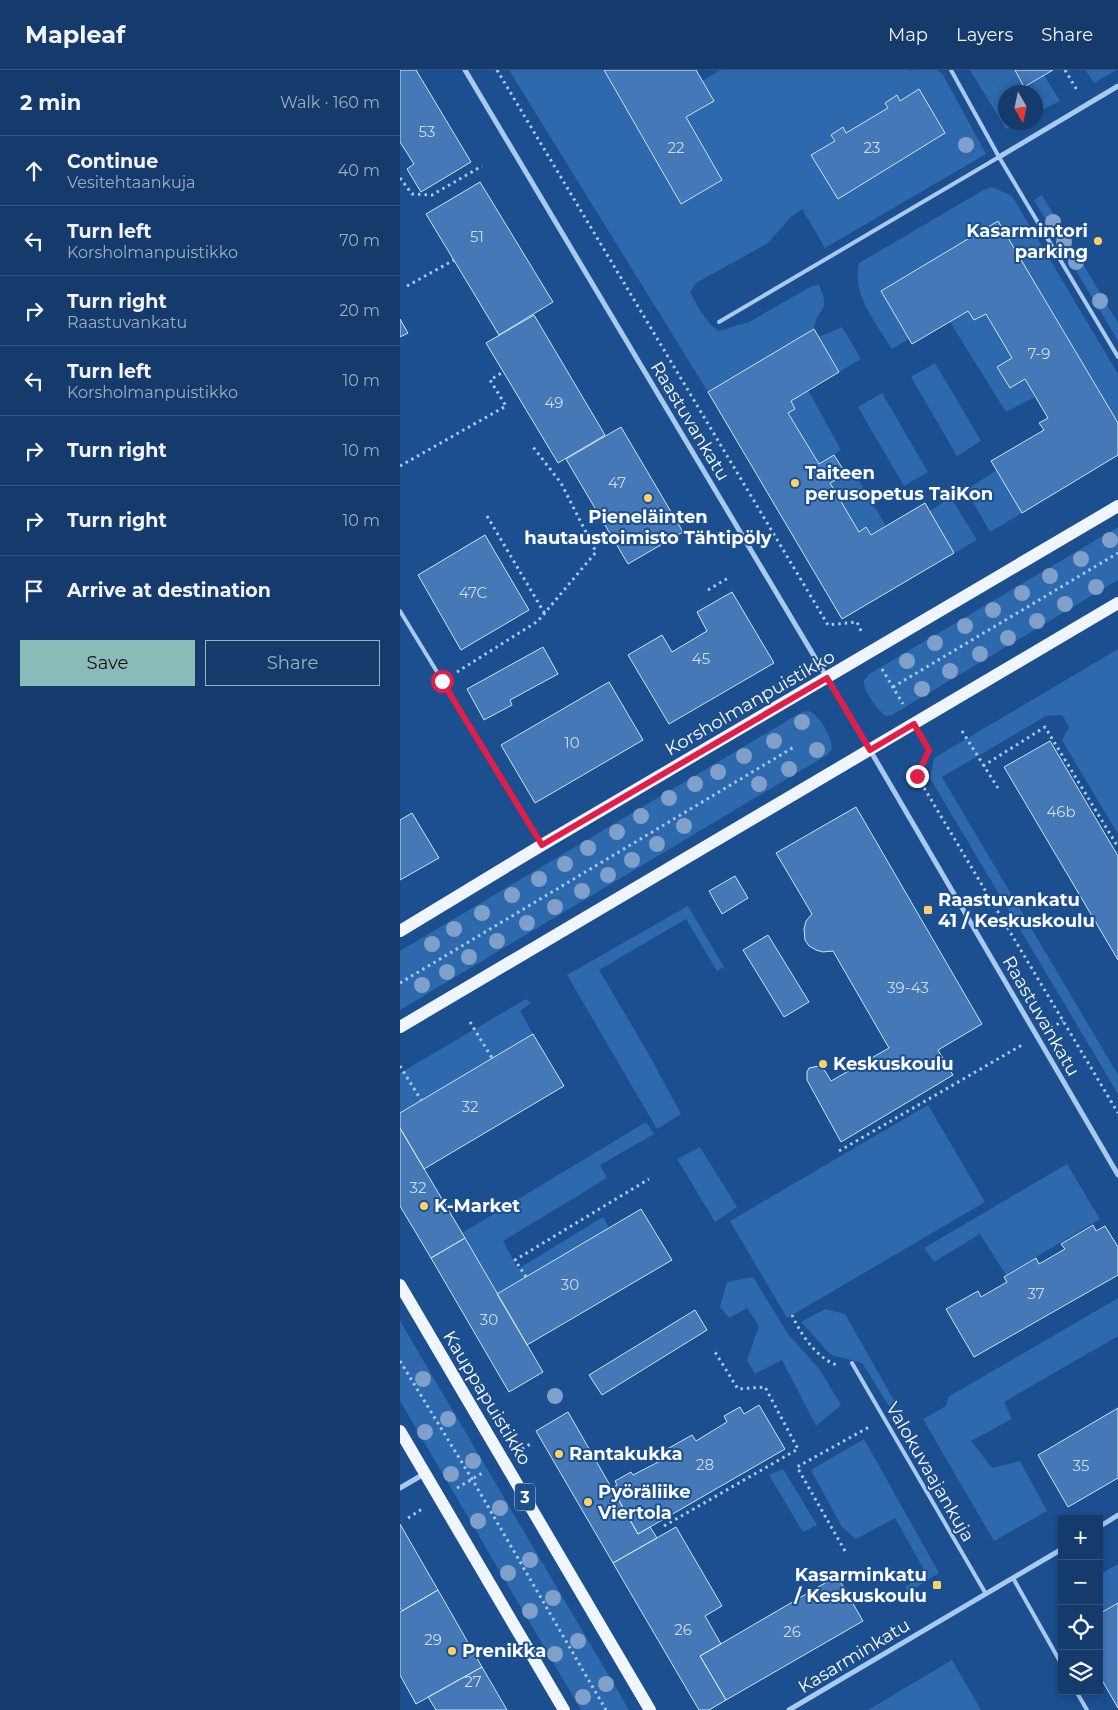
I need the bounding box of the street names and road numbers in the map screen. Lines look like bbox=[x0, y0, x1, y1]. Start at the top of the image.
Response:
street label: Raastuvankatu bbox=[646, 357, 734, 485]
street label: Korsholmanpuistikko bbox=[661, 645, 839, 761]
street label: Raastuvankatu bbox=[998, 952, 1084, 1080]
street label: Kauppapuistikko bbox=[438, 1327, 536, 1469]
street label: Valokuvaajankuja bbox=[881, 1398, 979, 1546]
road number: 3 bbox=[515, 1484, 535, 1510]
street label: Kasarminkatu bbox=[794, 1614, 914, 1698]

